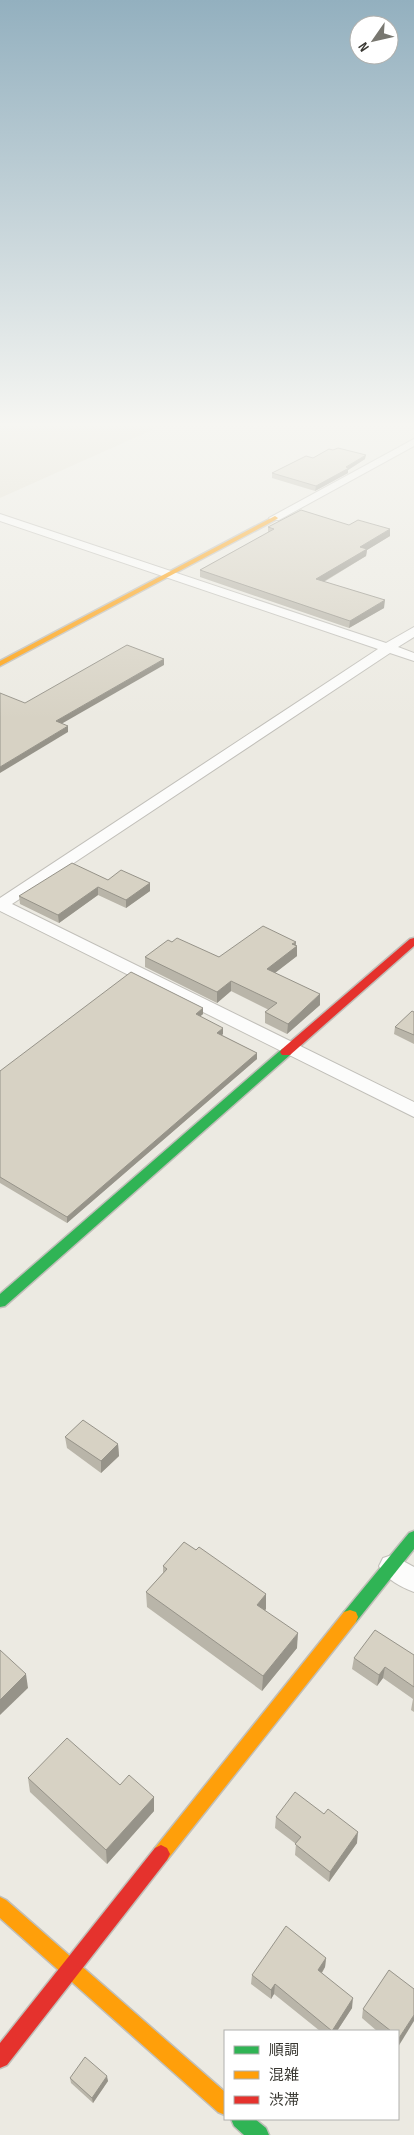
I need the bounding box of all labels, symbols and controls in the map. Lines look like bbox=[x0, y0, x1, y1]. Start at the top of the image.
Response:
north arrow bbox=[349, 15, 399, 65]
text: N bbox=[354, 39, 373, 55]
legend bbox=[224, 2030, 399, 2120]
text: 順調 bbox=[269, 2041, 299, 2060]
text: 混雑 bbox=[269, 2066, 299, 2085]
text: 渋滞 bbox=[269, 2091, 299, 2110]

